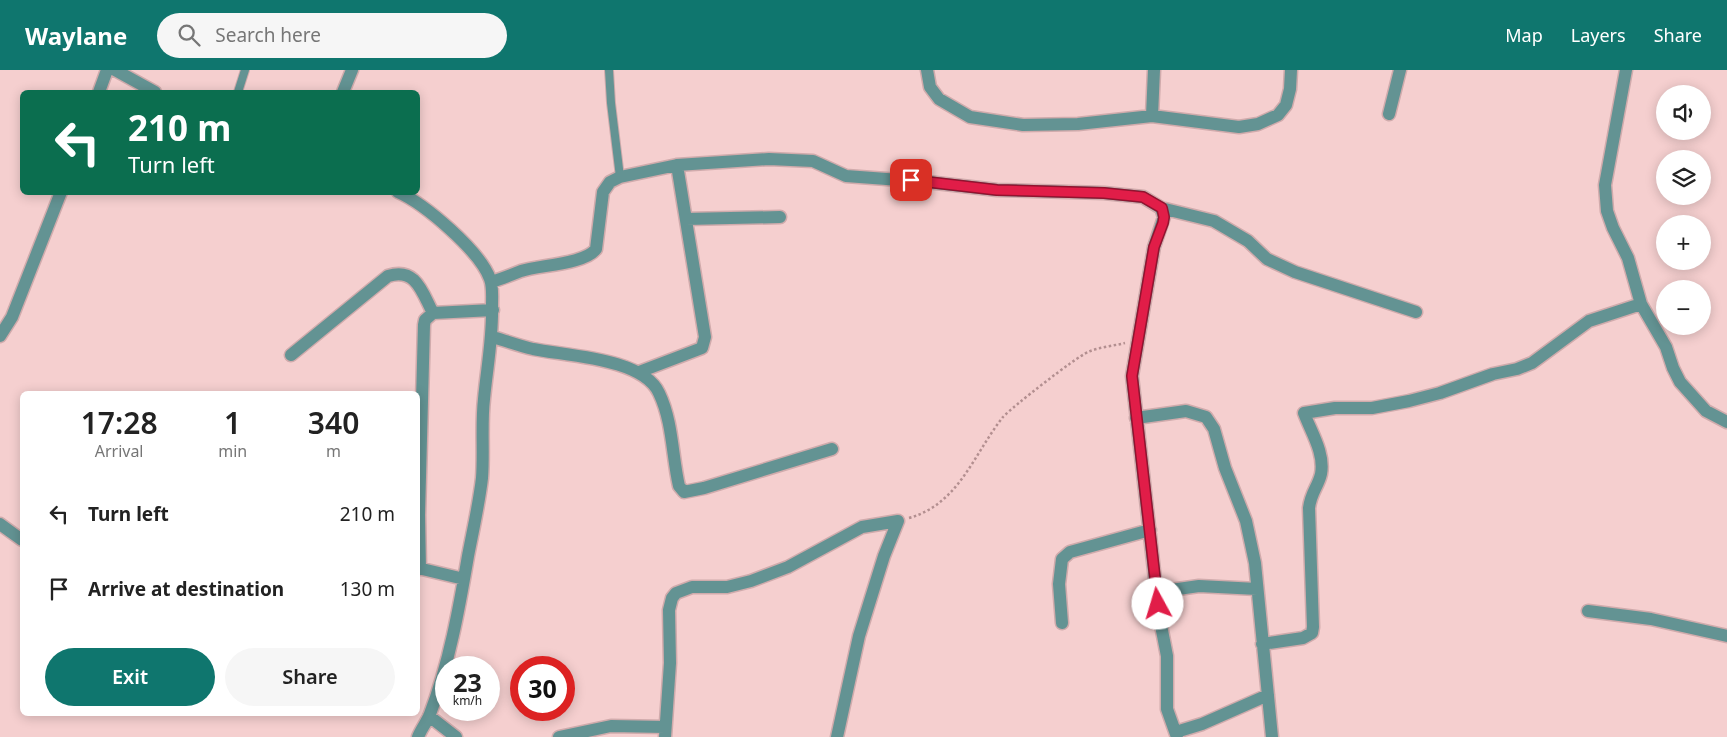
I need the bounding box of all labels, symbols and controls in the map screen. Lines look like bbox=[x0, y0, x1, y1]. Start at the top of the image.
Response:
search box bbox=[157, 13, 507, 58]
text: Waylane bbox=[25, 19, 127, 52]
icon: search bbox=[175, 21, 203, 49]
text: Search here bbox=[215, 22, 321, 48]
text: Map bbox=[1505, 23, 1543, 47]
text: Layers bbox=[1571, 23, 1626, 47]
text: Share bbox=[1654, 23, 1702, 47]
map controls bbox=[1656, 85, 1711, 335]
button: sound bbox=[1656, 85, 1711, 140]
text: 210 m bbox=[128, 104, 231, 151]
icon: left bbox=[45, 110, 110, 175]
text: Turn left bbox=[128, 149, 215, 179]
button: layers bbox=[1656, 150, 1711, 205]
pin bbox=[890, 159, 932, 201]
icon: arrive bbox=[897, 166, 925, 194]
button: + bbox=[1656, 215, 1711, 270]
button: − bbox=[1656, 280, 1711, 335]
text: 17:28 bbox=[81, 402, 158, 443]
text: 1 bbox=[224, 402, 241, 443]
text: 340 bbox=[308, 402, 359, 443]
text: Arrival bbox=[95, 440, 144, 462]
text: min bbox=[218, 440, 247, 462]
text: m bbox=[326, 440, 341, 462]
icon: left bbox=[45, 500, 73, 528]
text: Turn left bbox=[88, 501, 169, 527]
text: 210 m bbox=[340, 501, 395, 527]
icon: arrive bbox=[45, 575, 73, 603]
text: Arrive at destination bbox=[88, 576, 284, 602]
text: 130 m bbox=[340, 576, 395, 602]
position arrow bbox=[1131, 577, 1183, 629]
button: Exit bbox=[45, 648, 215, 706]
button: Share bbox=[225, 648, 395, 706]
speed limit sign: 30 bbox=[510, 656, 575, 721]
text: 23 bbox=[453, 665, 482, 699]
text: km/h bbox=[453, 692, 482, 709]

